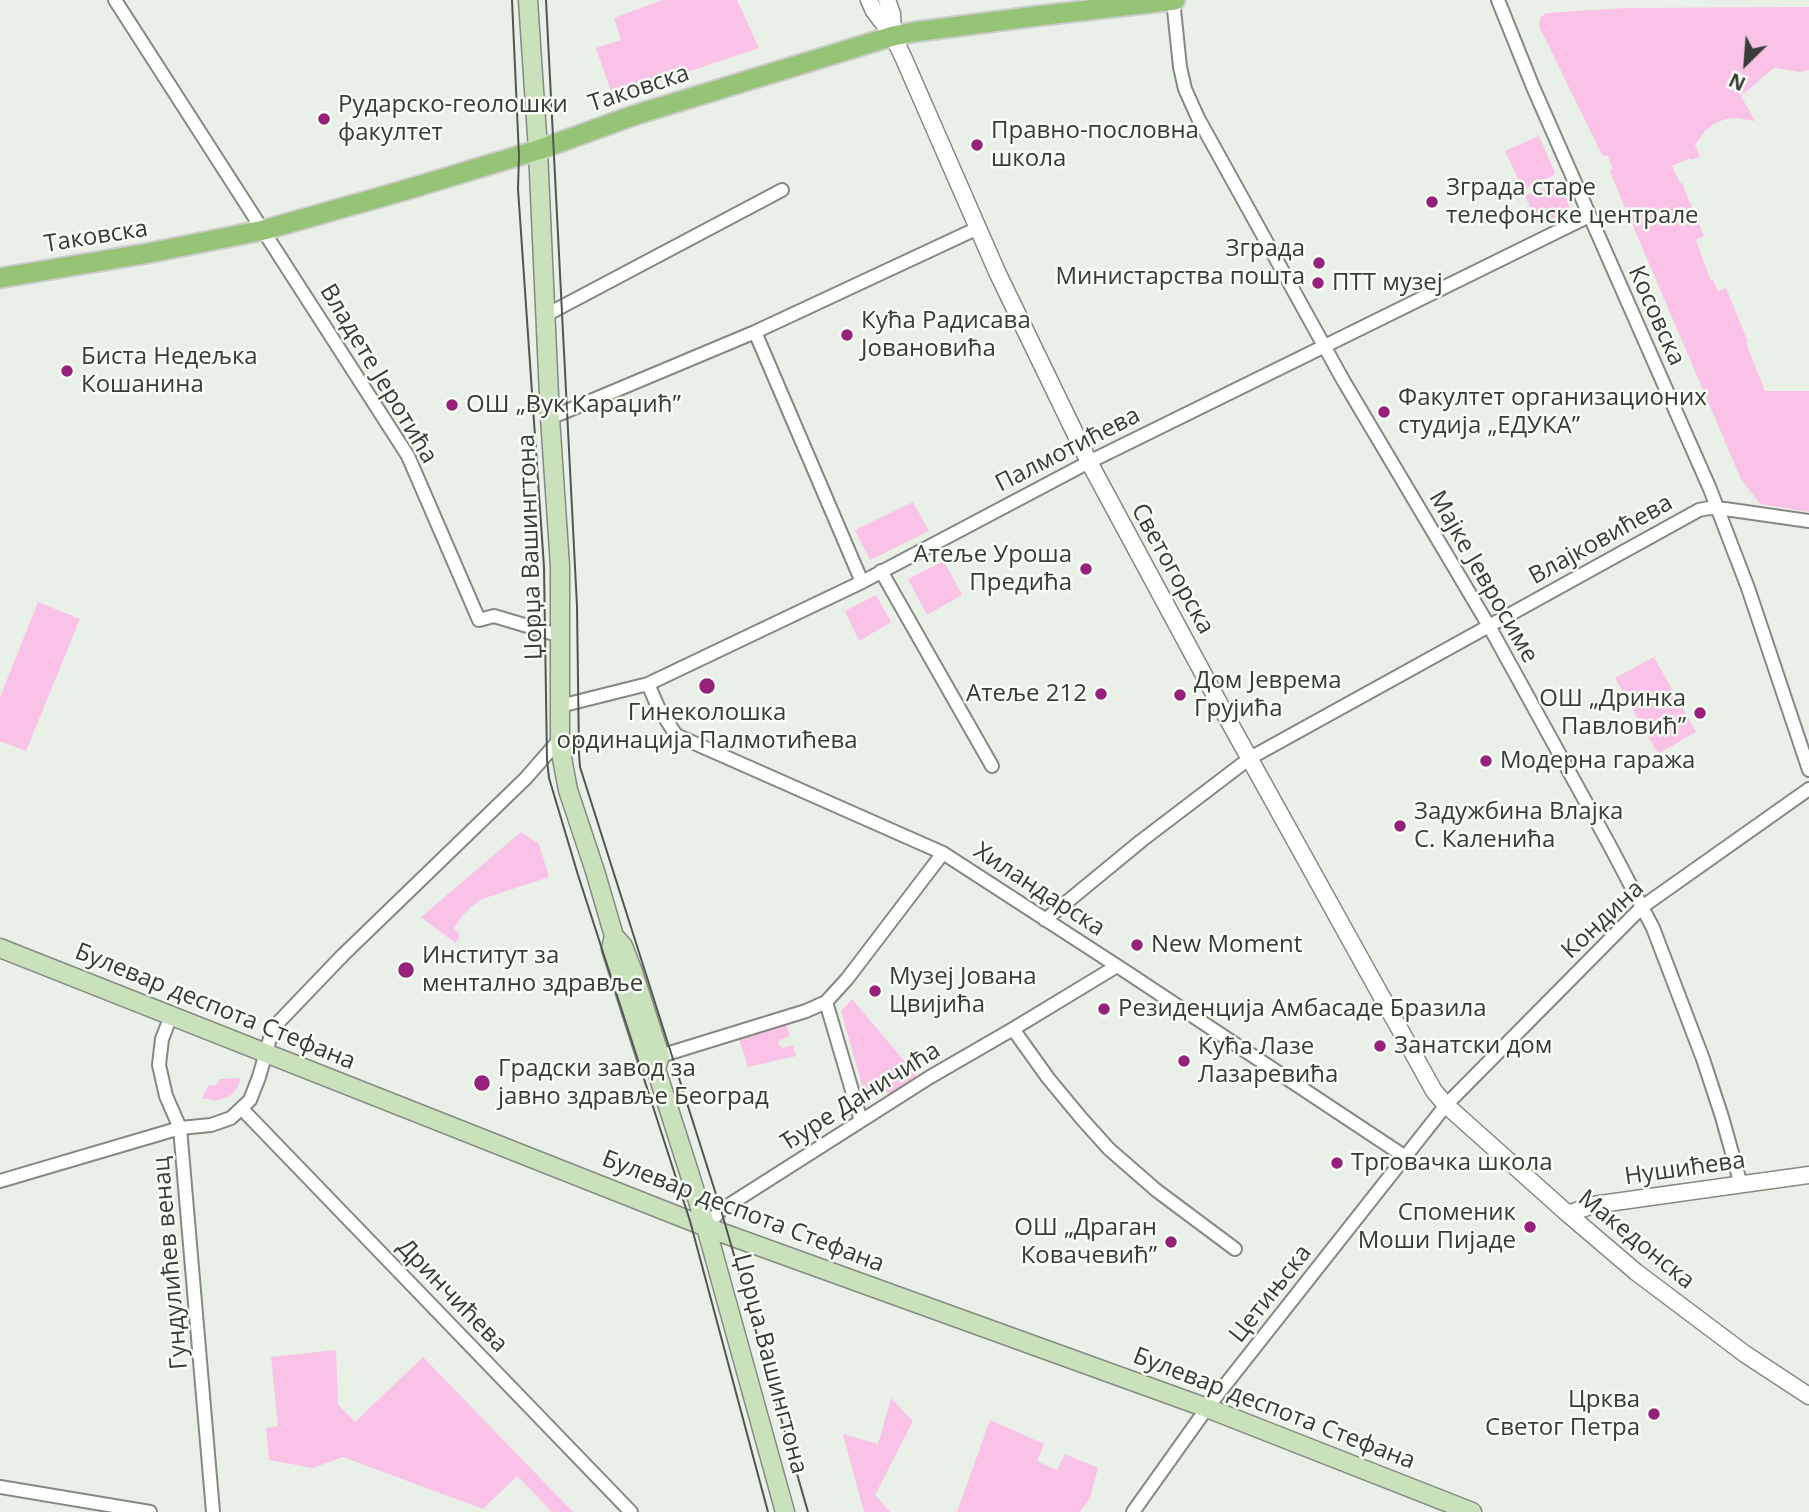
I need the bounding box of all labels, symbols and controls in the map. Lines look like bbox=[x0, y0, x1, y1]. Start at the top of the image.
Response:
north arrow bbox=[1711, 28, 1781, 98]
street label: Таковска bbox=[585, 59, 693, 119]
text: N bbox=[1725, 67, 1750, 97]
place label: Рударско-геолошки факултет bbox=[338, 91, 568, 147]
marker: Рударско-геолошки факултет bbox=[316, 111, 332, 127]
place label: Правно-пословна школа bbox=[991, 117, 1199, 173]
marker: Правно-пословна школа bbox=[969, 137, 985, 153]
place label: Зграда старе телефонске централе bbox=[1446, 174, 1699, 230]
marker: Зграда старе телефонске централе bbox=[1424, 194, 1440, 210]
street label: Таковска bbox=[42, 215, 150, 259]
place label: Зграда Министарства пошта bbox=[1055, 235, 1305, 291]
marker: Зграда Министарства пошта bbox=[1311, 255, 1327, 271]
street label: Косовска bbox=[1621, 262, 1691, 370]
place label: ПТТ музеј bbox=[1332, 269, 1443, 297]
marker: ПТТ музеј bbox=[1310, 275, 1326, 291]
street label: Владете Јеротића bbox=[313, 279, 443, 469]
place label: Кућа Радисава Јовановића bbox=[861, 307, 1031, 363]
marker: Кућа Радисава Јовановића bbox=[839, 327, 855, 343]
place label: Биста Недељка Кошанина bbox=[81, 343, 258, 399]
marker: Биста Недељка Кошанина bbox=[59, 363, 75, 379]
place label: Факултет организационих студија „ЕДУКА” bbox=[1398, 384, 1707, 440]
place label: ОШ „Вук Караџић” bbox=[466, 391, 681, 419]
marker: ОШ „Вук Караџић” bbox=[444, 397, 460, 413]
street label: Палмотићева bbox=[991, 401, 1145, 499]
marker: Факултет организационих студија „ЕДУКА” bbox=[1376, 404, 1392, 420]
street label: Џорџа Вашингтона bbox=[513, 433, 549, 661]
street label: Мајке Јевросиме bbox=[1422, 486, 1544, 668]
street label: Влајковићева bbox=[1524, 489, 1678, 591]
street label: Светогорска bbox=[1124, 499, 1220, 639]
place label: Атеље Уроша Предића bbox=[914, 541, 1072, 597]
marker: Атеље Уроша Предића bbox=[1078, 561, 1094, 577]
place label: Дом Јеврема Грујића bbox=[1194, 667, 1341, 723]
marker: Гинеколошка ординација Палмотићева bbox=[697, 676, 717, 696]
place label: Атеље 212 bbox=[966, 680, 1087, 708]
place label: ОШ „Дринка Павловић” bbox=[1539, 685, 1686, 741]
marker: Атеље 212 bbox=[1093, 686, 1109, 702]
marker: Дом Јеврема Грујића bbox=[1172, 687, 1188, 703]
place label: Гинеколошка ординација Палмотићева bbox=[556, 699, 858, 755]
marker: ОШ „Дринка Павловић” bbox=[1692, 705, 1708, 721]
place label: Модерна гаража bbox=[1500, 747, 1695, 775]
marker: Модерна гаража bbox=[1478, 753, 1494, 769]
place label: Задужбина Влајка С. Каленића bbox=[1414, 798, 1623, 854]
marker: Задужбина Влајка С. Каленића bbox=[1392, 818, 1408, 834]
street label: Хиландарска bbox=[968, 837, 1110, 943]
street label: Кондина bbox=[1556, 875, 1650, 965]
place label: New Moment bbox=[1151, 931, 1302, 959]
street label: Булевар деспота Стефана bbox=[71, 937, 359, 1077]
marker: New Moment bbox=[1129, 937, 1145, 953]
place label: Институт за ментално здравље bbox=[422, 942, 643, 998]
marker: Институт за ментално здравље bbox=[396, 960, 416, 980]
place label: Музеј Јована Цвијића bbox=[889, 963, 1037, 1019]
marker: Музеј Јована Цвијића bbox=[867, 983, 883, 999]
place label: Резиденција Амбасаде Бразила bbox=[1118, 995, 1486, 1023]
marker: Резиденција Амбасаде Бразила bbox=[1096, 1001, 1112, 1017]
place label: Занатски дом bbox=[1394, 1032, 1552, 1060]
place label: Кућа Лазе Лазаревића bbox=[1198, 1033, 1338, 1089]
street label: Ђуре Даничића bbox=[776, 1037, 946, 1157]
marker: Занатски дом bbox=[1372, 1038, 1388, 1054]
marker: Кућа Лазе Лазаревића bbox=[1176, 1053, 1192, 1069]
place label: Градски завод за јавно здравље Београд bbox=[498, 1055, 769, 1111]
marker: Градски завод за јавно здравље Београд bbox=[472, 1073, 492, 1093]
street label: Булевар деспота Стефана bbox=[598, 1145, 888, 1279]
street label: Нушићева bbox=[1623, 1146, 1747, 1192]
place label: Трговачка школа bbox=[1351, 1149, 1553, 1177]
street label: Гундулићев венац bbox=[147, 1155, 195, 1371]
marker: Трговачка школа bbox=[1329, 1155, 1345, 1171]
street label: Македонска bbox=[1572, 1184, 1700, 1296]
place label: Споменик Моши Пијаде bbox=[1358, 1199, 1516, 1255]
place label: ОШ „Драган Ковачевић” bbox=[1014, 1214, 1157, 1270]
marker: Споменик Моши Пијаде bbox=[1522, 1219, 1538, 1235]
street label: Дринчићева bbox=[391, 1233, 513, 1359]
marker: ОШ „Драган Ковачевић” bbox=[1163, 1234, 1179, 1250]
street label: Цетињска bbox=[1224, 1239, 1318, 1349]
street label: Џорџа Вашингтона bbox=[727, 1251, 813, 1477]
street label: Булевар деспота Стефана bbox=[1129, 1342, 1419, 1476]
place label: Црква Светог Петра bbox=[1485, 1386, 1640, 1442]
marker: Црква Светог Петра bbox=[1646, 1406, 1662, 1422]

